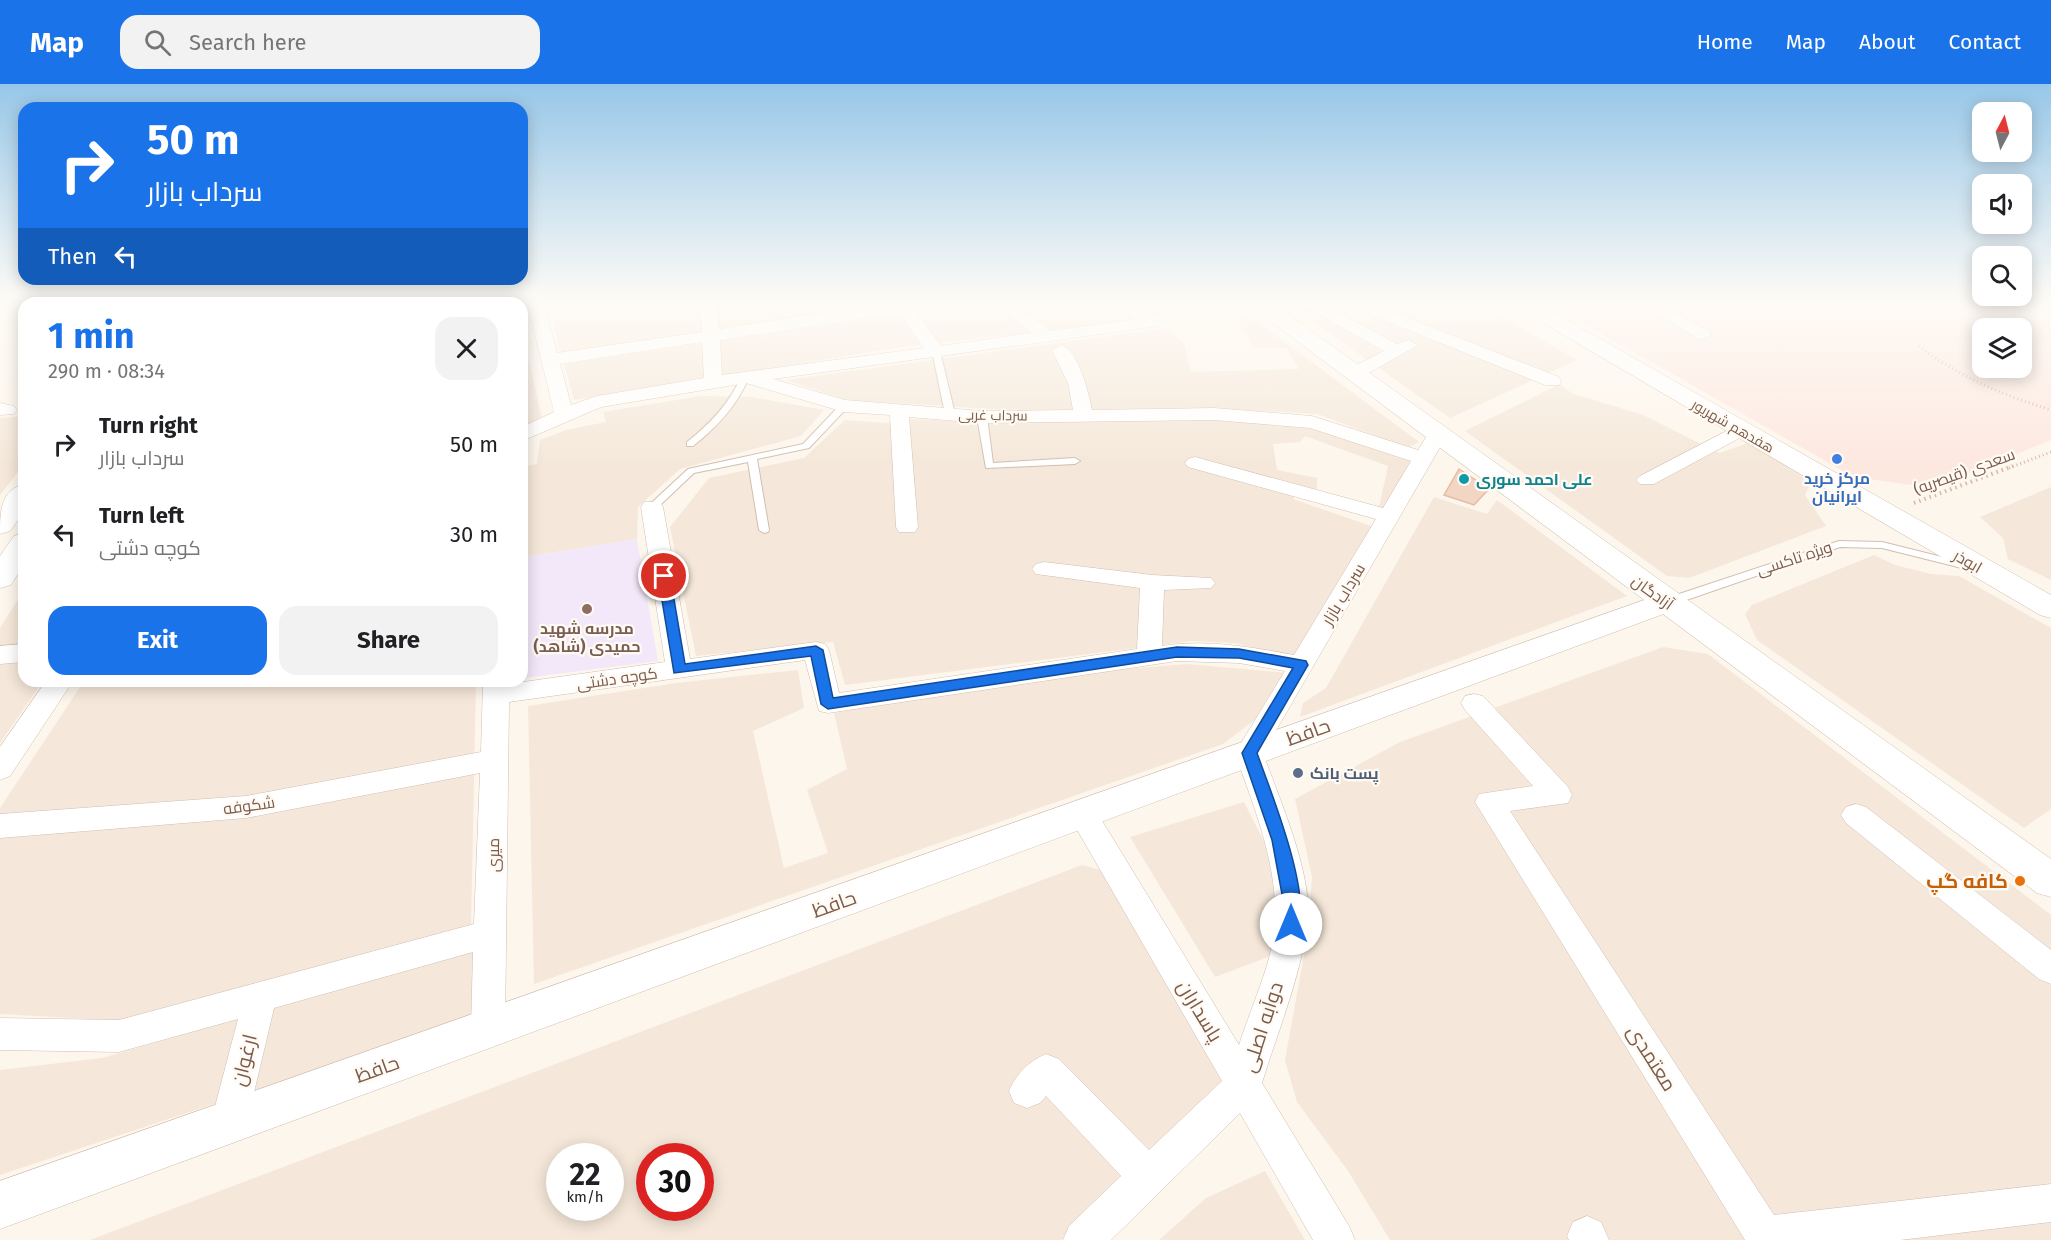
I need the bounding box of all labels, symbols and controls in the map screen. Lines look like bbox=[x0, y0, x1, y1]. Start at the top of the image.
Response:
search box bbox=[120, 15, 540, 69]
text: Map bbox=[30, 26, 84, 59]
icon: search bbox=[141, 26, 174, 59]
text: Search here bbox=[189, 29, 307, 56]
text: Home bbox=[1697, 29, 1753, 55]
text: Map bbox=[1786, 29, 1826, 55]
text: About bbox=[1859, 29, 1916, 55]
text: Contact bbox=[1949, 29, 2021, 55]
north arrow bbox=[1972, 102, 2032, 162]
map controls bbox=[1972, 102, 2032, 378]
text: 50 m bbox=[147, 115, 240, 165]
icon: right bbox=[48, 126, 126, 204]
button: sound bbox=[1972, 174, 2032, 234]
text: سرداب بازار bbox=[147, 176, 262, 208]
icon: left bbox=[109, 240, 142, 273]
text: Then bbox=[48, 243, 97, 270]
button: search bbox=[1972, 246, 2032, 306]
text: 1 min bbox=[48, 314, 135, 358]
button: close bbox=[435, 317, 498, 380]
button: layers bbox=[1972, 318, 2032, 378]
text: 290 m · 08:34 bbox=[48, 359, 165, 383]
street label: هفدهم شهریور bbox=[1687, 396, 1777, 458]
street label: سرداب غربی bbox=[958, 406, 1028, 425]
text: Turn right bbox=[99, 412, 198, 439]
icon: right bbox=[48, 428, 81, 461]
text: 50 m bbox=[450, 431, 498, 458]
street label: سعدی (قیصریه) bbox=[1911, 444, 2018, 500]
text: سرداب بازار bbox=[99, 446, 184, 470]
marker: مرکز خرید ایرانیان bbox=[1830, 452, 1844, 466]
place label: مرکز خرید ایرانیان bbox=[1804, 469, 1870, 506]
place label: علی احمد سوری bbox=[1476, 470, 1592, 489]
marker: علی احمد سوری bbox=[1457, 472, 1471, 486]
text: Turn left bbox=[99, 502, 184, 529]
icon: left bbox=[48, 518, 81, 551]
text: 30 m bbox=[450, 521, 498, 548]
text: کوچه دشتی bbox=[99, 536, 201, 560]
street label: ویژه تاکسی bbox=[1754, 537, 1835, 581]
street label: ابوذر bbox=[1949, 545, 1985, 577]
pin bbox=[638, 550, 689, 601]
icon: arrive bbox=[647, 559, 680, 592]
street label: سرداب بازار bbox=[1317, 560, 1369, 629]
street label: آزادگان bbox=[1628, 571, 1678, 615]
marker: مدرسه شهید حمیدی (شاهد) bbox=[580, 602, 594, 616]
button: Exit bbox=[48, 606, 267, 675]
button: Share bbox=[279, 606, 498, 675]
place label: مدرسه شهید حمیدی (شاهد) bbox=[534, 619, 640, 656]
street label: کوچه دشتی bbox=[575, 663, 659, 696]
street label: حافظ bbox=[1283, 713, 1333, 751]
place label: پست بانک bbox=[1310, 764, 1379, 785]
marker: پست بانک bbox=[1291, 766, 1305, 780]
street label: شکوفه bbox=[222, 792, 276, 819]
street label: میری bbox=[484, 838, 504, 872]
place label: کافه گپ bbox=[1926, 869, 2008, 895]
marker: کافه گپ bbox=[2013, 874, 2027, 888]
street label: حافظ bbox=[809, 885, 859, 923]
position arrow bbox=[1259, 892, 1323, 956]
street label: پاسداران bbox=[1171, 976, 1228, 1047]
street label: دوآبه اصلی bbox=[1236, 979, 1289, 1076]
street label: معتمدی bbox=[1621, 1020, 1682, 1096]
street label: ارغوان bbox=[226, 1032, 263, 1089]
street label: حافظ bbox=[352, 1050, 402, 1088]
speed limit sign: 30 bbox=[636, 1143, 714, 1221]
text: 22 bbox=[569, 1157, 601, 1193]
text: km/h bbox=[566, 1188, 604, 1206]

